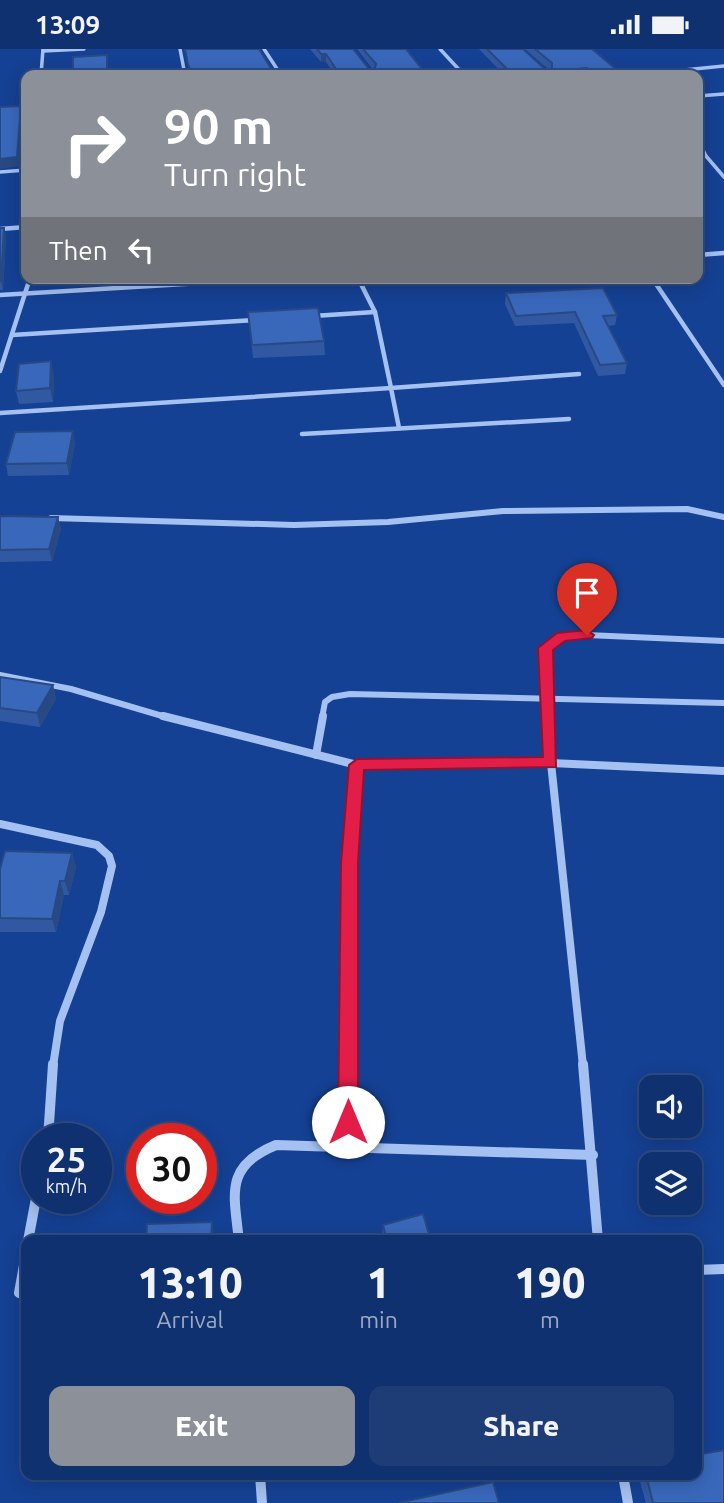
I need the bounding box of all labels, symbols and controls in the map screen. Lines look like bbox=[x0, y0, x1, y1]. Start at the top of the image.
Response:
text: 13:09 bbox=[35, 10, 100, 39]
icon: right bbox=[49, 98, 140, 189]
text: 90 m bbox=[164, 98, 273, 153]
text: Turn right bbox=[164, 156, 306, 192]
icon: left bbox=[122, 231, 160, 269]
text: Then bbox=[49, 236, 108, 265]
pin bbox=[557, 563, 617, 635]
icon: arrive bbox=[568, 574, 606, 612]
map controls bbox=[639, 1075, 702, 1215]
button: sound bbox=[639, 1075, 702, 1138]
position arrow bbox=[311, 1085, 385, 1159]
speed limit sign: 30 bbox=[126, 1123, 217, 1214]
text: 25 bbox=[47, 1139, 86, 1179]
button: layers bbox=[639, 1152, 702, 1215]
text: km/h bbox=[46, 1176, 87, 1196]
text: 13:10 bbox=[138, 1259, 243, 1306]
text: 1 bbox=[367, 1259, 390, 1306]
text: 190 bbox=[514, 1259, 585, 1306]
text: Arrival bbox=[157, 1307, 224, 1332]
text: min bbox=[359, 1307, 398, 1332]
text: m bbox=[540, 1307, 560, 1332]
button: Exit bbox=[49, 1386, 355, 1466]
button: Share bbox=[369, 1386, 674, 1466]

